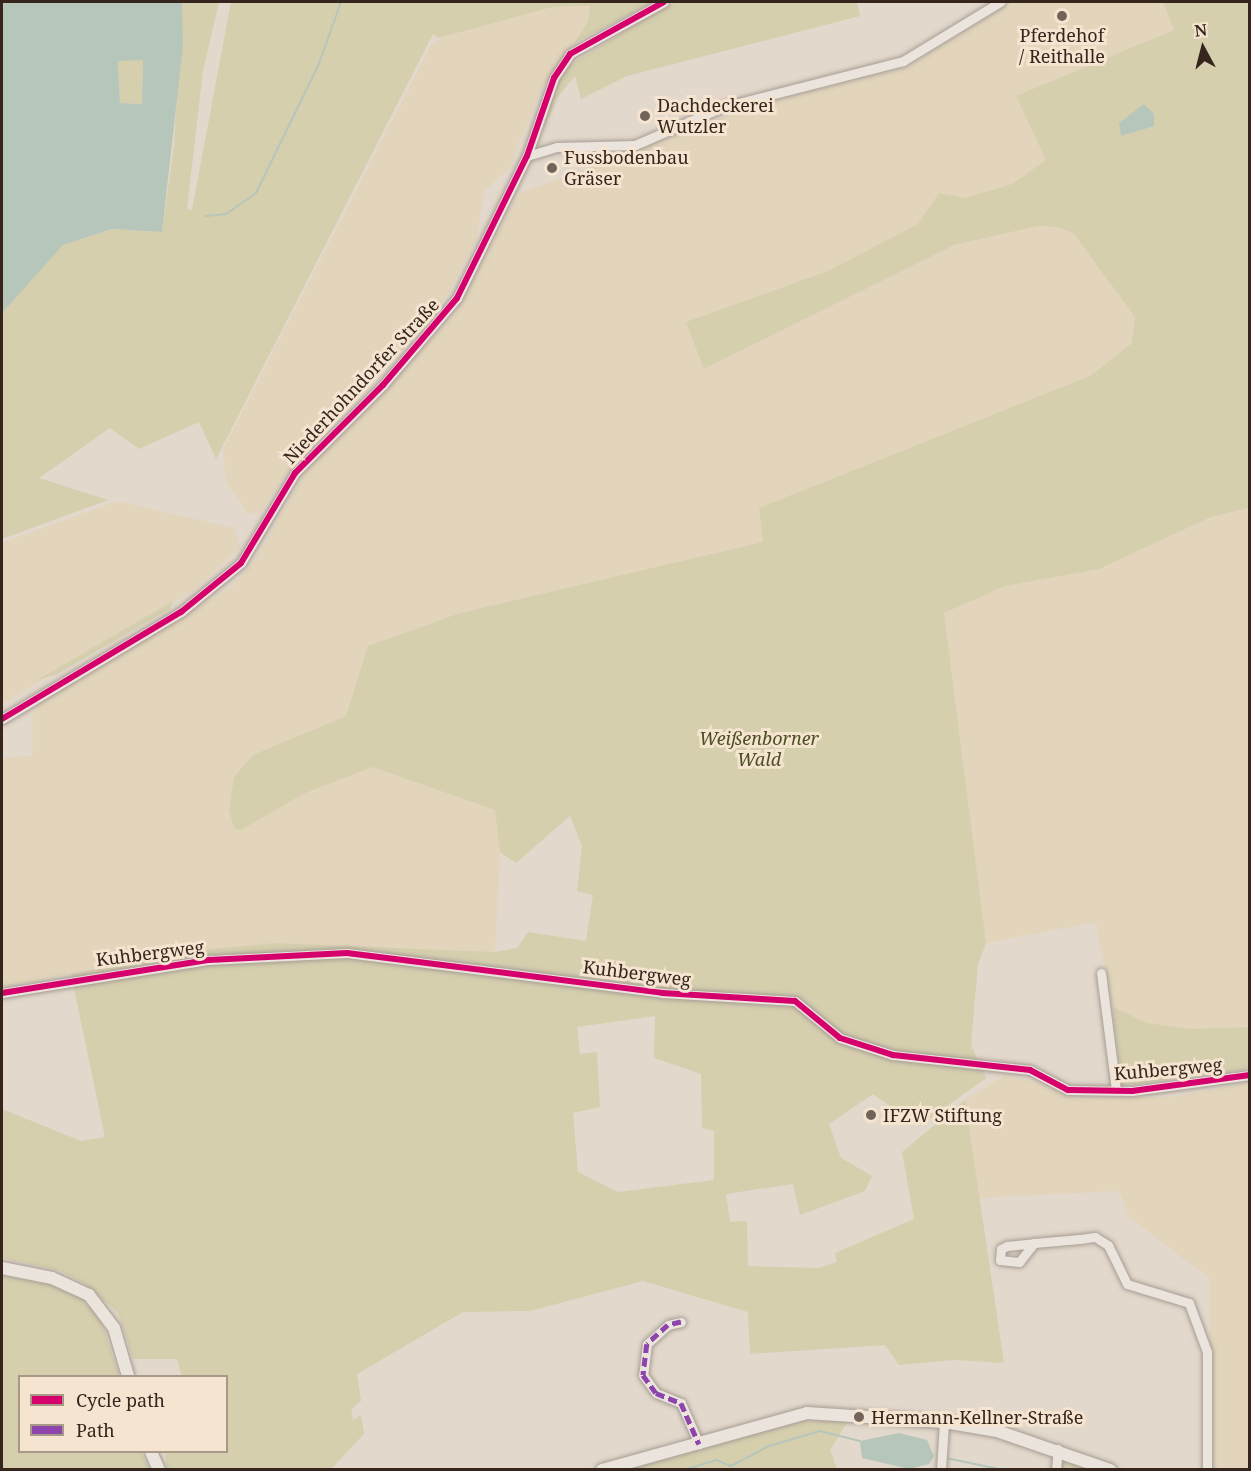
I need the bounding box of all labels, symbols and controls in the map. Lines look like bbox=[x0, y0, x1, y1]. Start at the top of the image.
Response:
marker: Pferdehof / Reithalle bbox=[1055, 9, 1069, 23]
north arrow bbox=[1173, 18, 1233, 78]
text: N bbox=[1193, 18, 1208, 42]
place label: Pferdehof / Reithalle bbox=[1019, 25, 1105, 68]
place label: Dachdeckerei Wutzler bbox=[657, 95, 774, 138]
marker: Dachdeckerei Wutzler bbox=[638, 109, 652, 123]
place label: Fussbodenbau Gräser bbox=[564, 147, 689, 190]
marker: Fussbodenbau Gräser bbox=[545, 161, 559, 175]
street label: Niederhohndorfer Straße bbox=[279, 294, 443, 468]
park label: Weißenborner Wald bbox=[699, 728, 819, 771]
street label: Kuhbergweg bbox=[95, 936, 205, 970]
street label: Kuhbergweg bbox=[582, 956, 692, 990]
street label: Kuhbergweg bbox=[1113, 1054, 1223, 1084]
place label: IFZW Stiftung bbox=[883, 1104, 1002, 1126]
marker: IFZW Stiftung bbox=[864, 1108, 878, 1122]
legend bbox=[18, 1375, 228, 1453]
text: Cycle path bbox=[76, 1388, 165, 1412]
place label: Hermann-Kellner-Straße bbox=[871, 1406, 1083, 1428]
marker: Hermann-Kellner-Straße bbox=[852, 1410, 866, 1424]
text: Path bbox=[76, 1418, 115, 1442]

